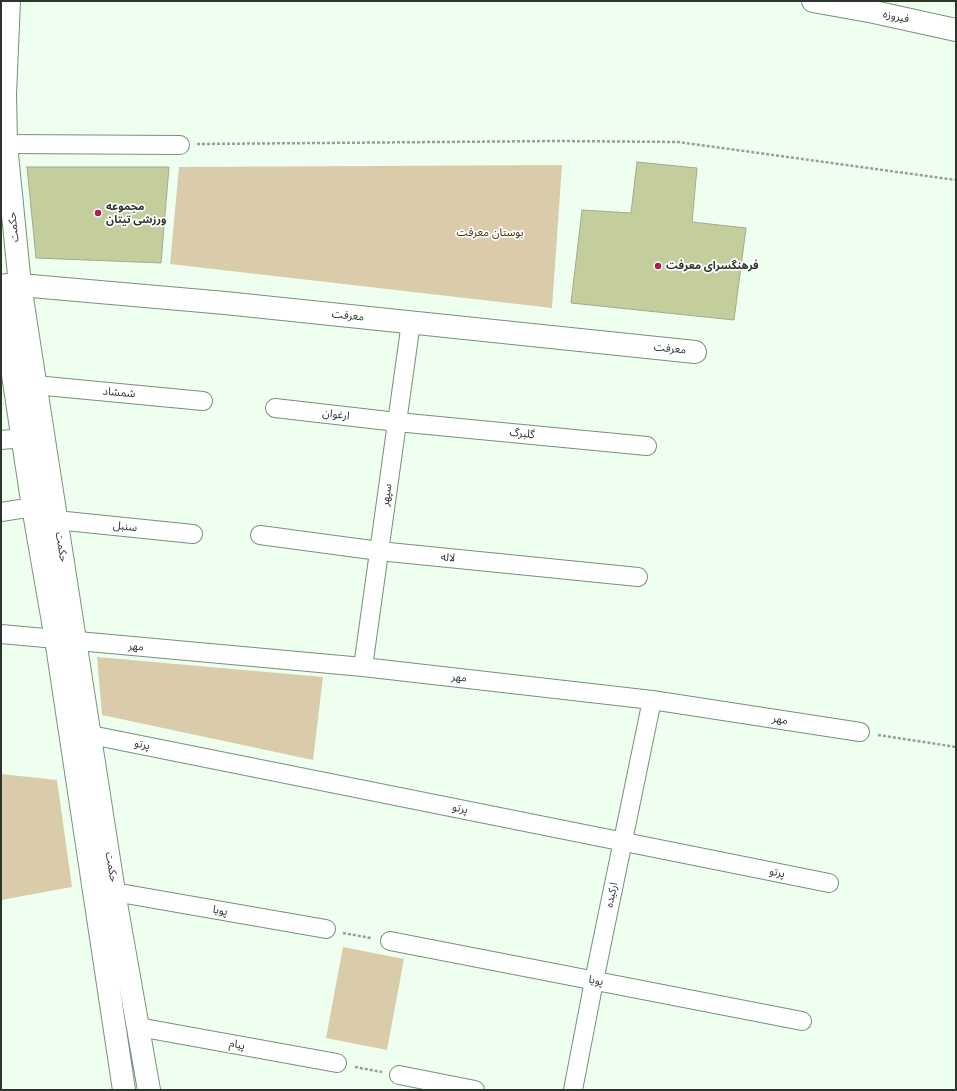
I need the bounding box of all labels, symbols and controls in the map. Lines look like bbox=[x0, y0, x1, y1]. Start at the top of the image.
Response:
street label: فیروزه bbox=[882, 8, 910, 26]
place label: مجموعه ورزشی تیتان bbox=[106, 200, 167, 226]
marker: مجموعه ورزشی تیتان bbox=[93, 208, 103, 218]
street label: حکمت bbox=[6, 211, 22, 243]
park label: بوستان معرفت bbox=[456, 226, 524, 240]
place label: فرهنگسرای معرفت bbox=[666, 259, 759, 273]
marker: فرهنگسرای معرفت bbox=[653, 261, 663, 271]
street label: معرفت bbox=[331, 308, 365, 324]
street label: معرفت bbox=[653, 341, 687, 357]
street label: شمشاد bbox=[102, 385, 136, 401]
street label: ارغوان bbox=[322, 407, 350, 423]
street label: گلبرگ bbox=[509, 426, 535, 442]
street label: سپهر bbox=[379, 483, 395, 507]
street label: سنبل bbox=[112, 519, 138, 535]
street label: حکمت bbox=[52, 531, 70, 563]
street label: لاله bbox=[440, 551, 456, 565]
street label: مهر bbox=[128, 640, 144, 654]
street label: مهر bbox=[450, 671, 468, 685]
street label: مهر bbox=[771, 712, 789, 728]
street label: پرتو bbox=[133, 737, 151, 753]
street label: پرتو bbox=[451, 801, 469, 817]
street label: حکمت bbox=[102, 851, 120, 883]
street label: پرتو bbox=[768, 865, 786, 881]
street label: ارکیده bbox=[603, 881, 621, 909]
street label: پویا bbox=[211, 903, 229, 919]
street label: پویا bbox=[587, 973, 605, 989]
street label: پیام bbox=[228, 1037, 246, 1053]

